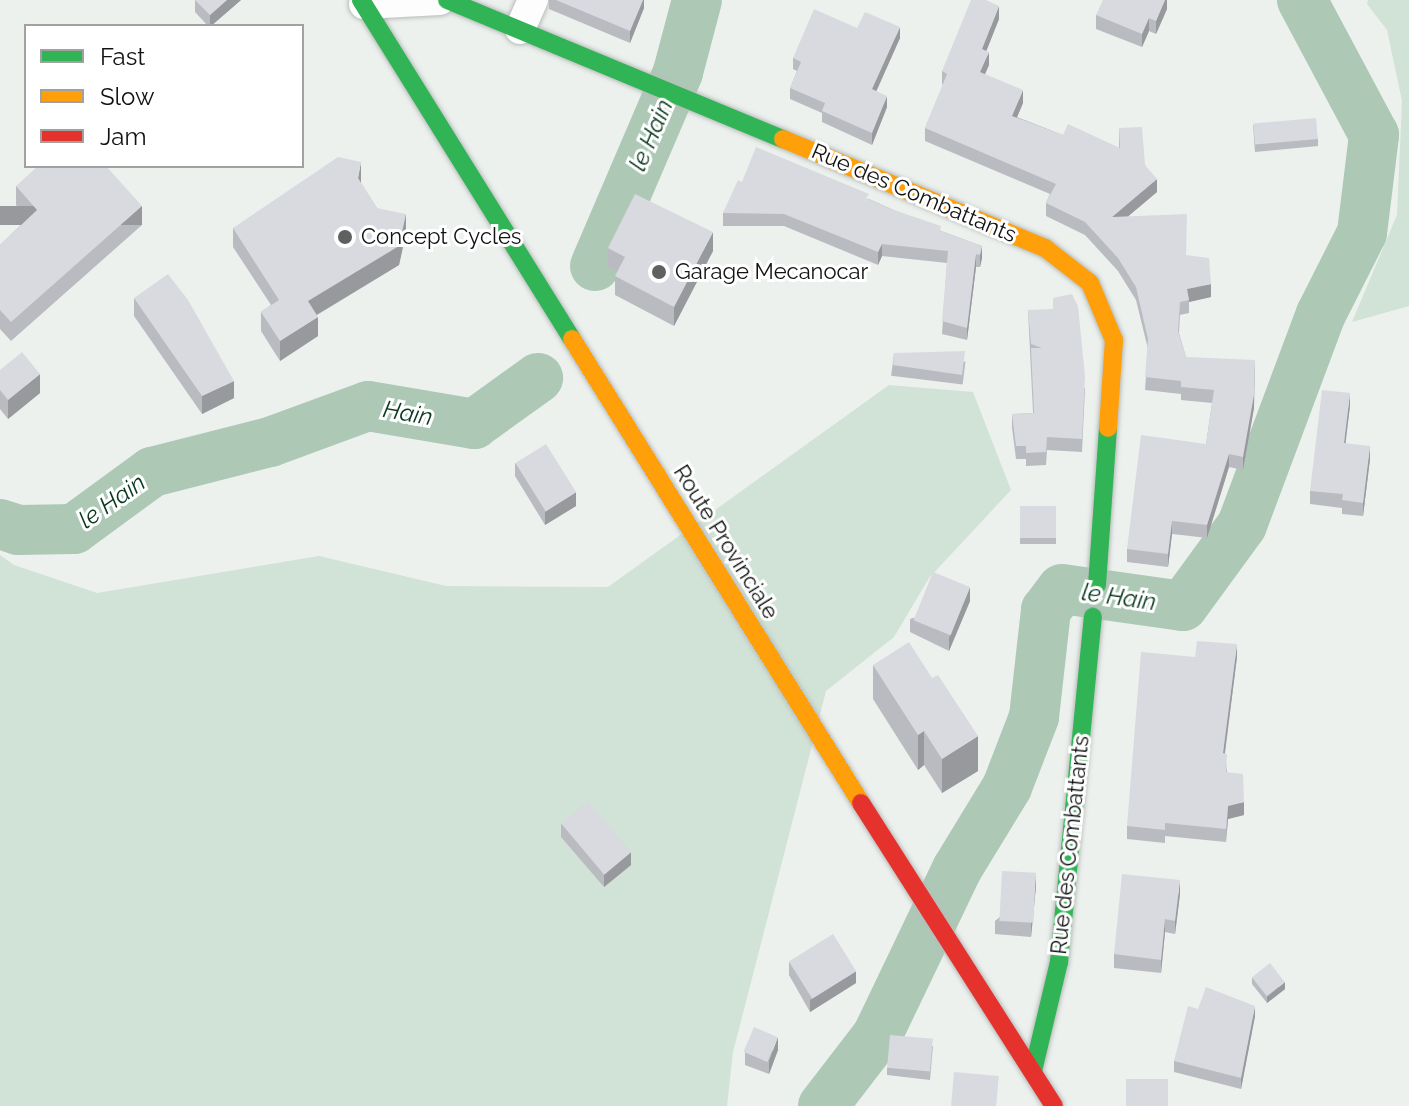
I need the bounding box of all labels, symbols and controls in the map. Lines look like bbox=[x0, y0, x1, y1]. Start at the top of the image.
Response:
legend bbox=[24, 24, 304, 168]
text: Fast bbox=[100, 42, 145, 71]
text: Slow bbox=[100, 82, 154, 111]
water label: le Hain bbox=[623, 95, 679, 175]
text: Jam bbox=[100, 122, 146, 151]
street label: Rue des Combattants bbox=[808, 138, 1020, 248]
place label: Concept Cycles bbox=[361, 224, 521, 250]
marker: Concept Cycles bbox=[336, 228, 354, 246]
place label: Garage Mecanocar bbox=[675, 259, 868, 285]
marker: Garage Mecanocar bbox=[650, 263, 668, 281]
water label: Hain bbox=[381, 395, 435, 431]
street label: Route Provinciale bbox=[668, 460, 784, 624]
water label: le Hain bbox=[73, 468, 151, 534]
water label: le Hain bbox=[1080, 578, 1158, 616]
street label: Rue des Combattants bbox=[1045, 734, 1095, 956]

